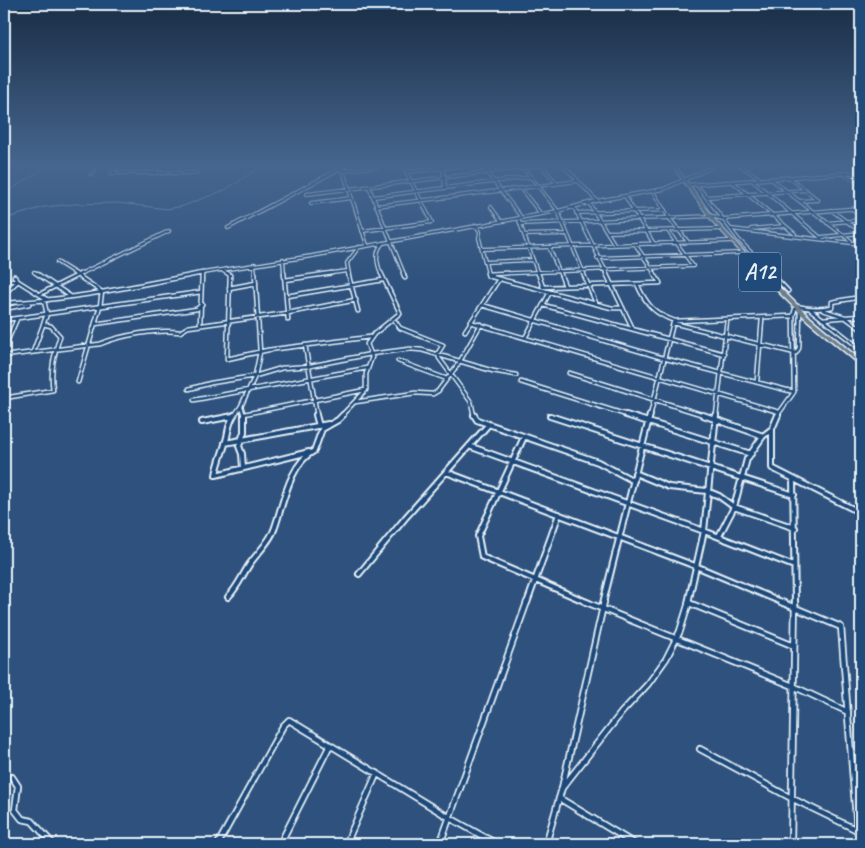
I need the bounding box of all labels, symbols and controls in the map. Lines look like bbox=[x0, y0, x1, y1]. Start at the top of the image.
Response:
road number: A12 bbox=[739, 252, 781, 292]

